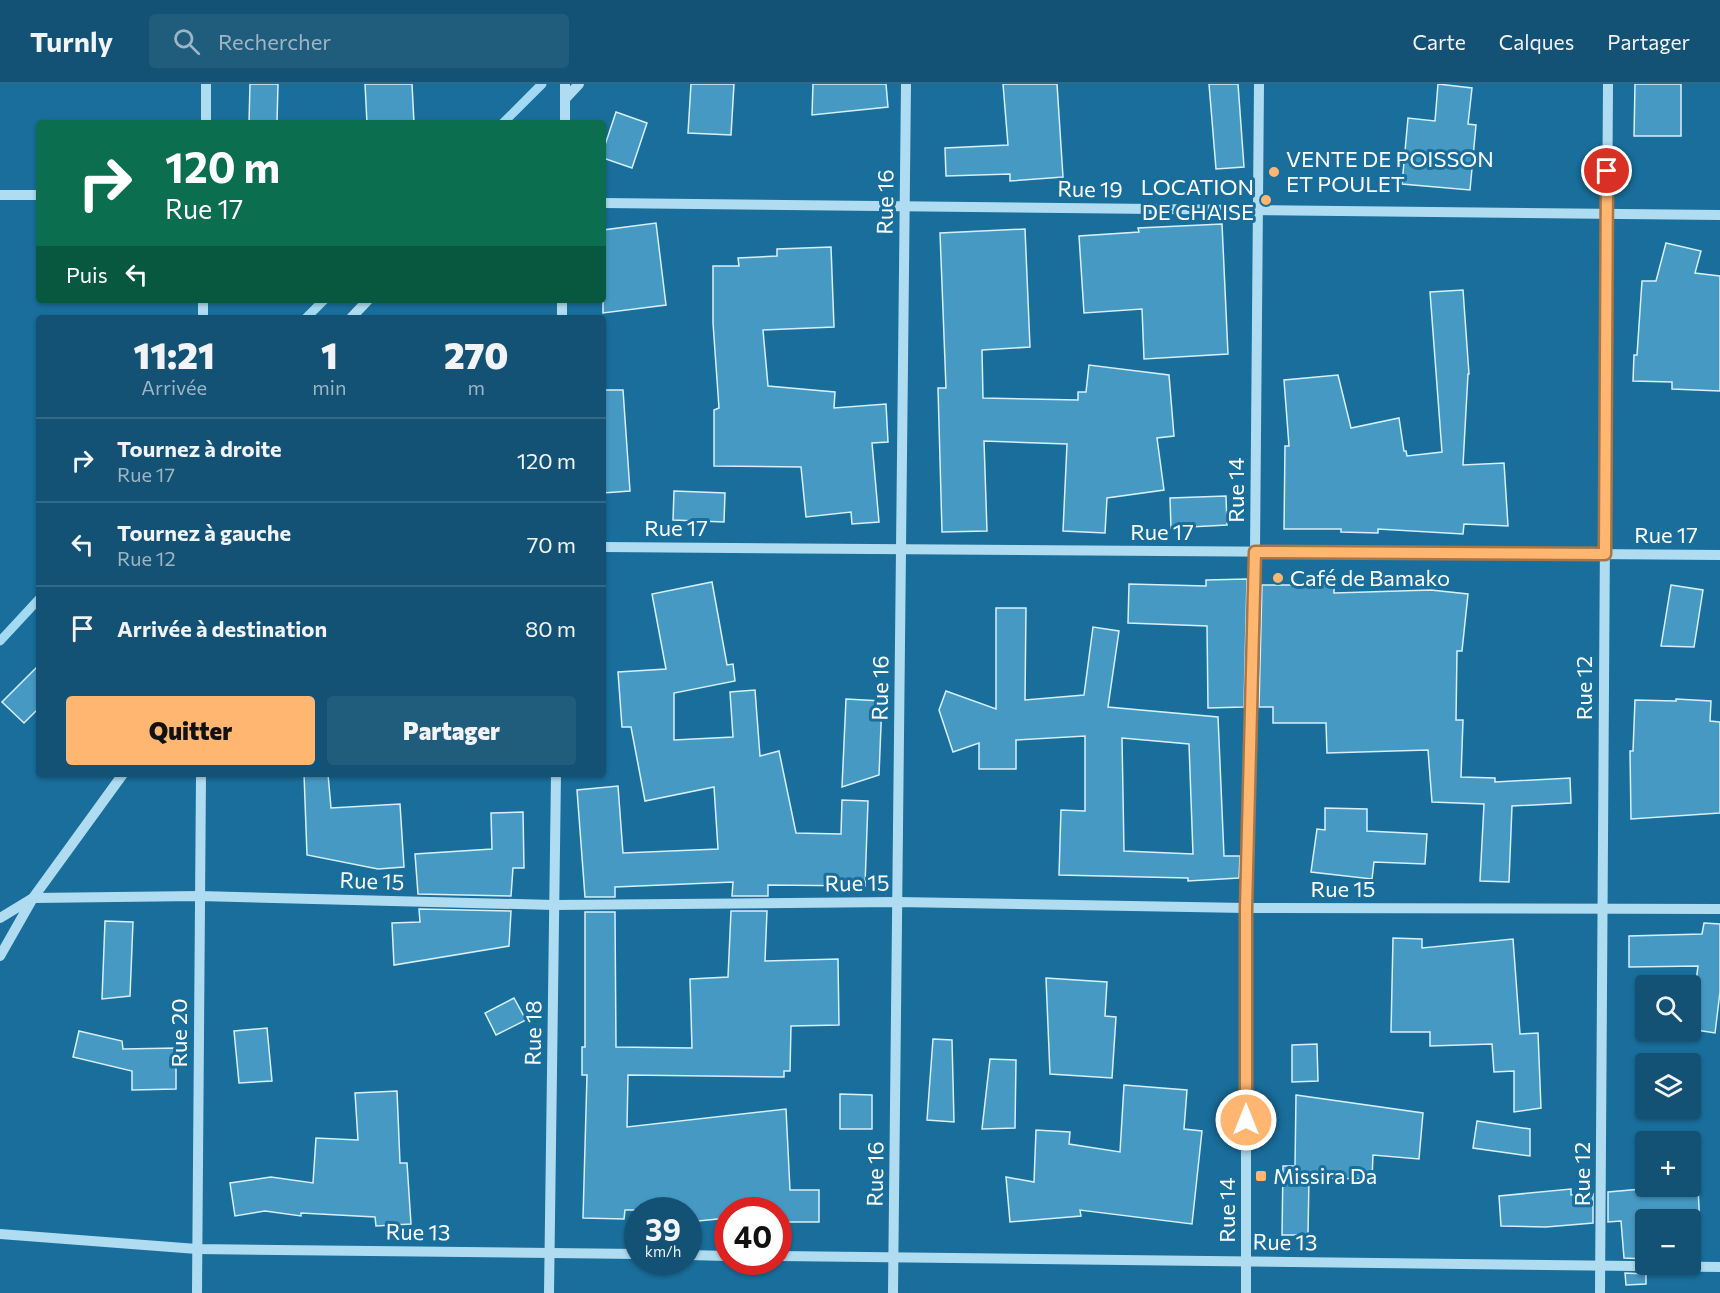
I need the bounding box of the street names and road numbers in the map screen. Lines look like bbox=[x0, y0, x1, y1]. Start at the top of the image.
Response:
street label: Rue 16 bbox=[870, 169, 899, 235]
street label: Rue 19 bbox=[1057, 174, 1123, 203]
street label: Rue 14 bbox=[1222, 457, 1249, 523]
street label: Rue 17 bbox=[644, 514, 708, 541]
street label: Rue 17 bbox=[1130, 518, 1194, 545]
street label: Rue 17 bbox=[1634, 521, 1698, 548]
street label: Rue 16 bbox=[865, 655, 894, 721]
street label: Rue 12 bbox=[1570, 656, 1597, 720]
street label: Rue 15 bbox=[339, 866, 405, 895]
street label: Rue 15 bbox=[824, 868, 890, 897]
street label: Rue 15 bbox=[1311, 875, 1375, 902]
street label: Rue 20 bbox=[165, 998, 192, 1068]
street label: Rue 18 bbox=[518, 1000, 547, 1066]
street label: Rue 16 bbox=[860, 1141, 889, 1207]
street label: Rue 12 bbox=[1568, 1142, 1595, 1206]
street label: Rue 14 bbox=[1213, 1177, 1240, 1243]
street label: Rue 13 bbox=[385, 1217, 451, 1246]
street label: Rue 13 bbox=[1252, 1227, 1318, 1256]

